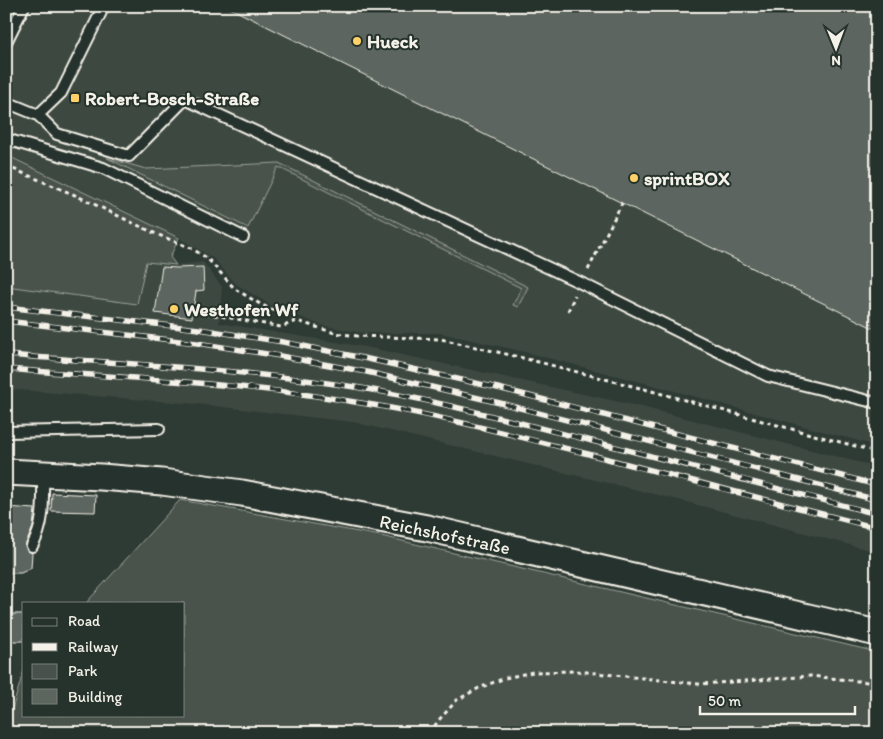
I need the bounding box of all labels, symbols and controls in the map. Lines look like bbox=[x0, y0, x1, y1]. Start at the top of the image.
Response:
north arrow bbox=[810, 22, 860, 72]
place label: Hueck bbox=[367, 30, 419, 53]
marker: Hueck bbox=[351, 35, 363, 47]
text: N bbox=[831, 52, 841, 69]
place label: Robert-Bosch-Straße bbox=[85, 87, 259, 110]
marker: Robert-Bosch-Straße bbox=[69, 92, 81, 104]
place label: sprintBOX bbox=[644, 167, 730, 190]
marker: sprintBOX bbox=[628, 172, 640, 184]
place label: Westhofen Wf bbox=[184, 298, 299, 321]
marker: Westhofen Wf bbox=[168, 303, 180, 315]
street label: Reichshofstraße bbox=[377, 509, 512, 560]
legend bbox=[22, 602, 185, 716]
text: Road bbox=[68, 612, 101, 630]
text: Railway bbox=[68, 638, 118, 656]
text: Park bbox=[68, 662, 98, 680]
scale bar bbox=[700, 684, 856, 716]
text: Building bbox=[68, 688, 122, 706]
text: 50 m bbox=[708, 692, 741, 710]

